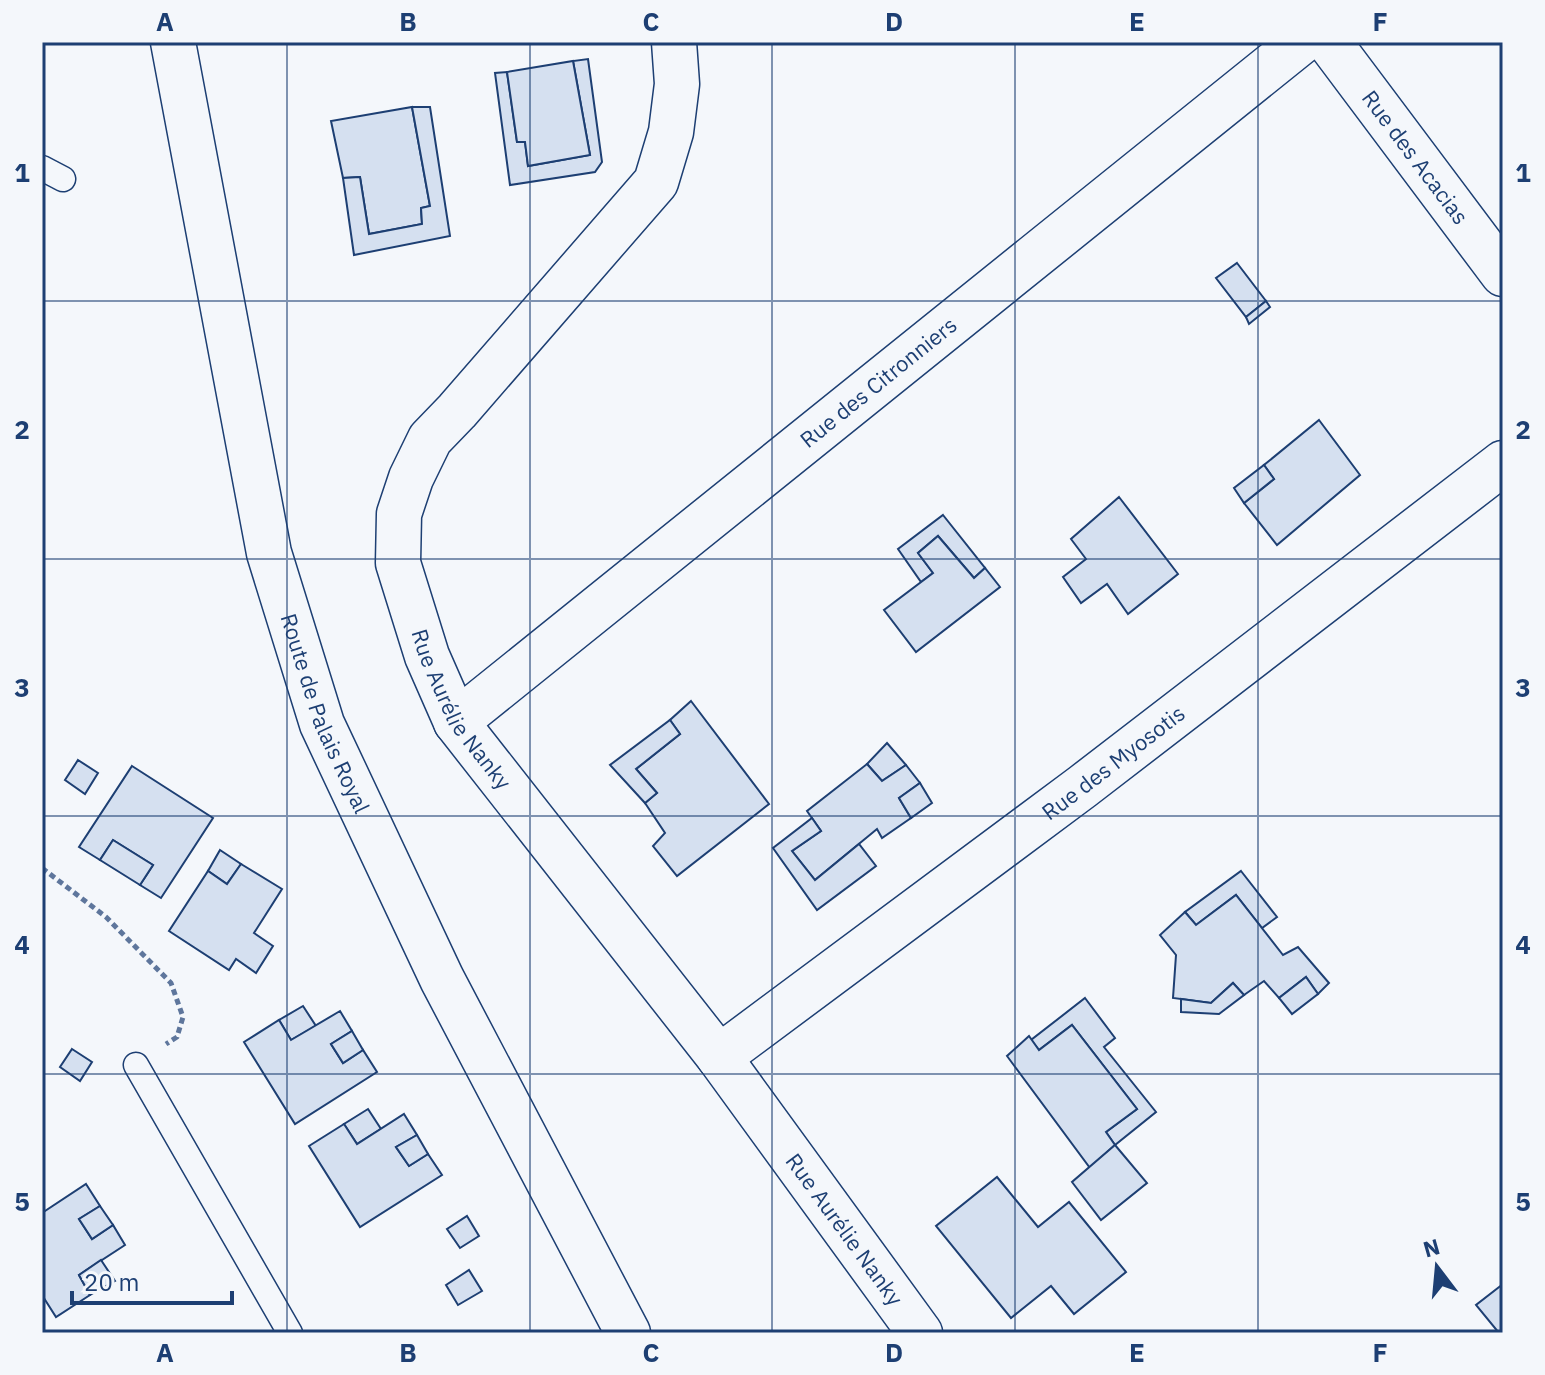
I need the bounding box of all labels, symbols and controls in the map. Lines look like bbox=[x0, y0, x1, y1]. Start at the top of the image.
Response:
text: A bbox=[156, 4, 174, 38]
text: B bbox=[399, 4, 417, 38]
text: C bbox=[643, 4, 660, 38]
text: D bbox=[885, 4, 903, 38]
text: E bbox=[1129, 4, 1145, 38]
text: F bbox=[1372, 4, 1388, 38]
street label: Rue des Acacias bbox=[1356, 84, 1476, 230]
text: 1 bbox=[14, 155, 30, 189]
text: 1 bbox=[1515, 155, 1531, 189]
street label: Rue des Citronniers bbox=[794, 310, 962, 454]
text: 2 bbox=[14, 412, 30, 446]
text: 2 bbox=[1515, 412, 1531, 446]
street label: Route de Palais Royal bbox=[275, 610, 377, 818]
street label: Rue Aurélie Nanky bbox=[405, 625, 518, 795]
text: 3 bbox=[14, 670, 30, 704]
text: 3 bbox=[1515, 670, 1531, 704]
street label: Rue des Myosotis bbox=[1036, 698, 1190, 826]
text: 4 bbox=[14, 927, 30, 961]
text: 4 bbox=[1515, 927, 1531, 961]
street label: Rue Aurélie Nanky bbox=[780, 1147, 910, 1311]
text: 5 bbox=[14, 1184, 30, 1218]
text: 5 bbox=[1515, 1184, 1531, 1218]
north arrow bbox=[1397, 1227, 1477, 1307]
text: N bbox=[1420, 1231, 1443, 1263]
scale bar bbox=[72, 1255, 232, 1305]
text: 20 m bbox=[84, 1266, 139, 1298]
text: A bbox=[156, 1335, 174, 1369]
text: B bbox=[399, 1335, 417, 1369]
text: C bbox=[643, 1335, 660, 1369]
text: D bbox=[885, 1335, 903, 1369]
text: E bbox=[1129, 1335, 1145, 1369]
text: F bbox=[1372, 1335, 1388, 1369]

